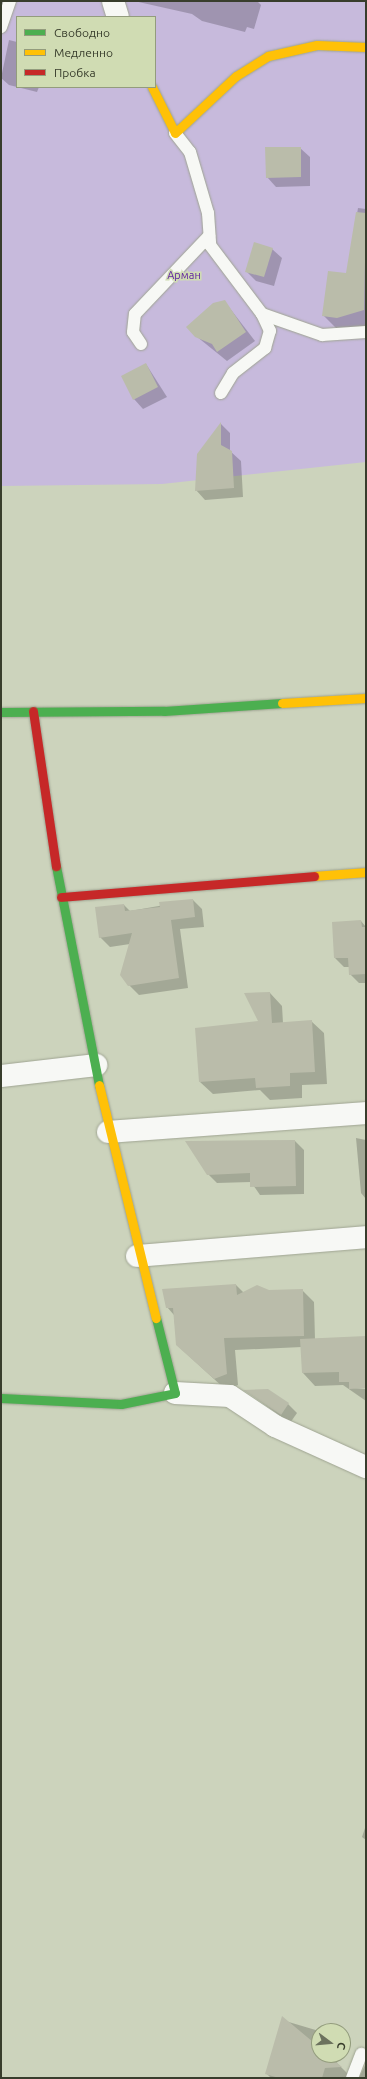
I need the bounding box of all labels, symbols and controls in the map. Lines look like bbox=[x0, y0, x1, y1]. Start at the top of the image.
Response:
legend bbox=[16, 16, 156, 88]
text: Свободно bbox=[54, 26, 110, 39]
text: Медленно bbox=[54, 46, 113, 59]
text: Пробка bbox=[54, 66, 96, 79]
park label: Арман bbox=[167, 268, 201, 282]
north arrow bbox=[311, 2023, 351, 2063]
text: С bbox=[335, 2041, 348, 2051]

